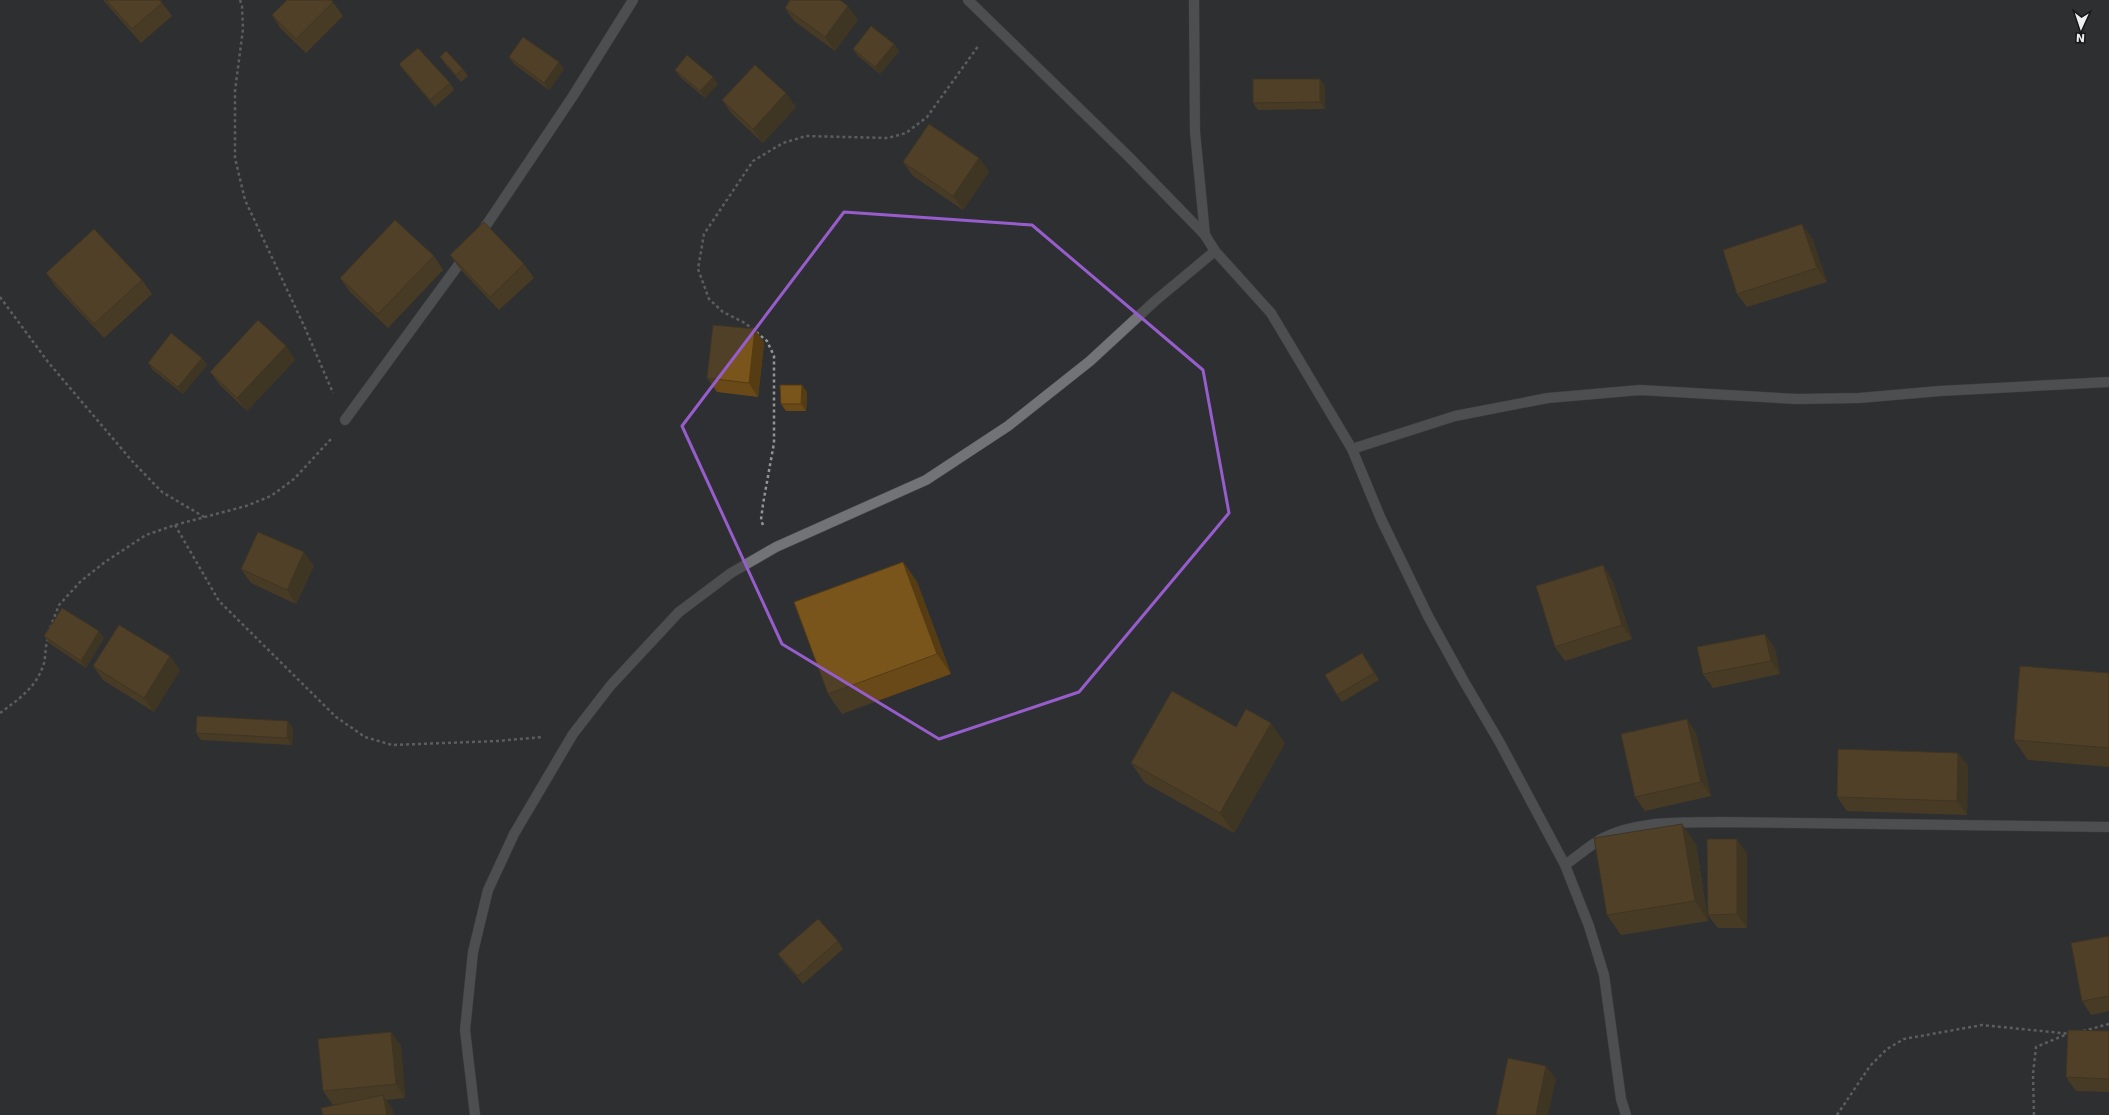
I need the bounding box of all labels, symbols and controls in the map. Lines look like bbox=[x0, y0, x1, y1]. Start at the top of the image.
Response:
north arrow bbox=[2061, 8, 2101, 48]
text: N bbox=[2076, 31, 2085, 44]

